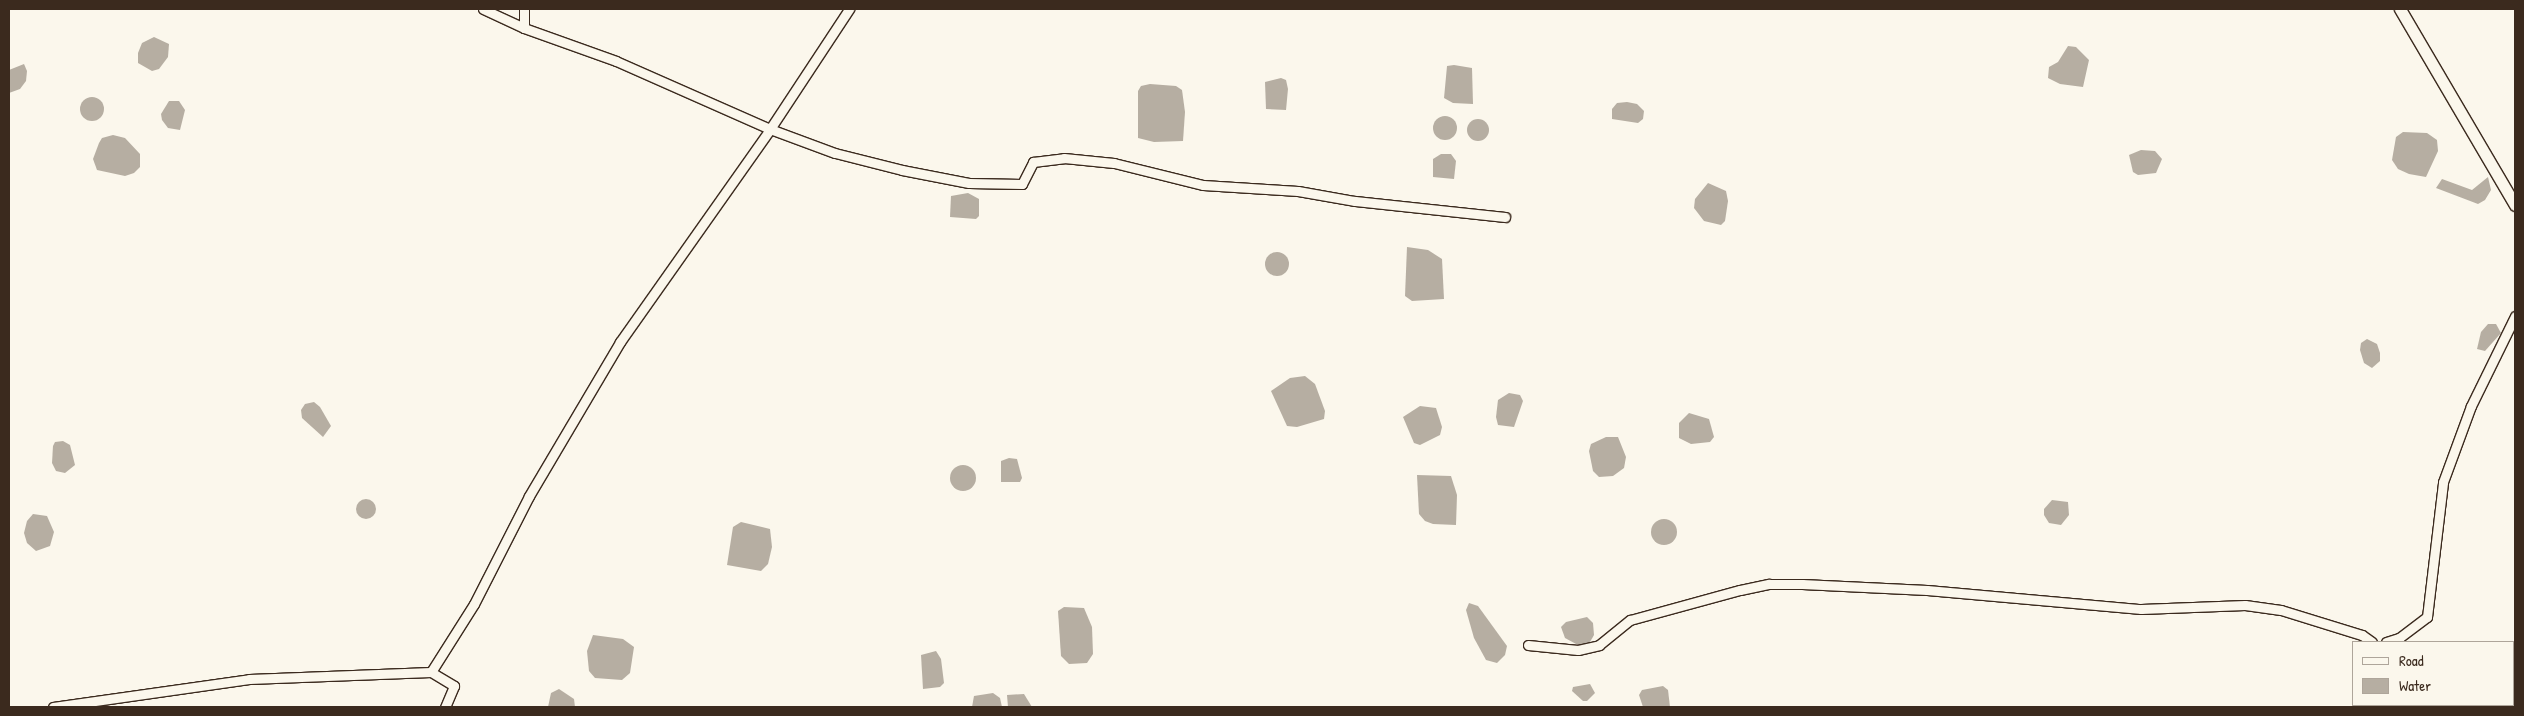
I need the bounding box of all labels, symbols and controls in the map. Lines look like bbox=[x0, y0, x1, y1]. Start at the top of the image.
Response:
legend bbox=[2352, 641, 2514, 706]
text: Road bbox=[2399, 650, 2424, 671]
text: Water bbox=[2399, 675, 2431, 696]

